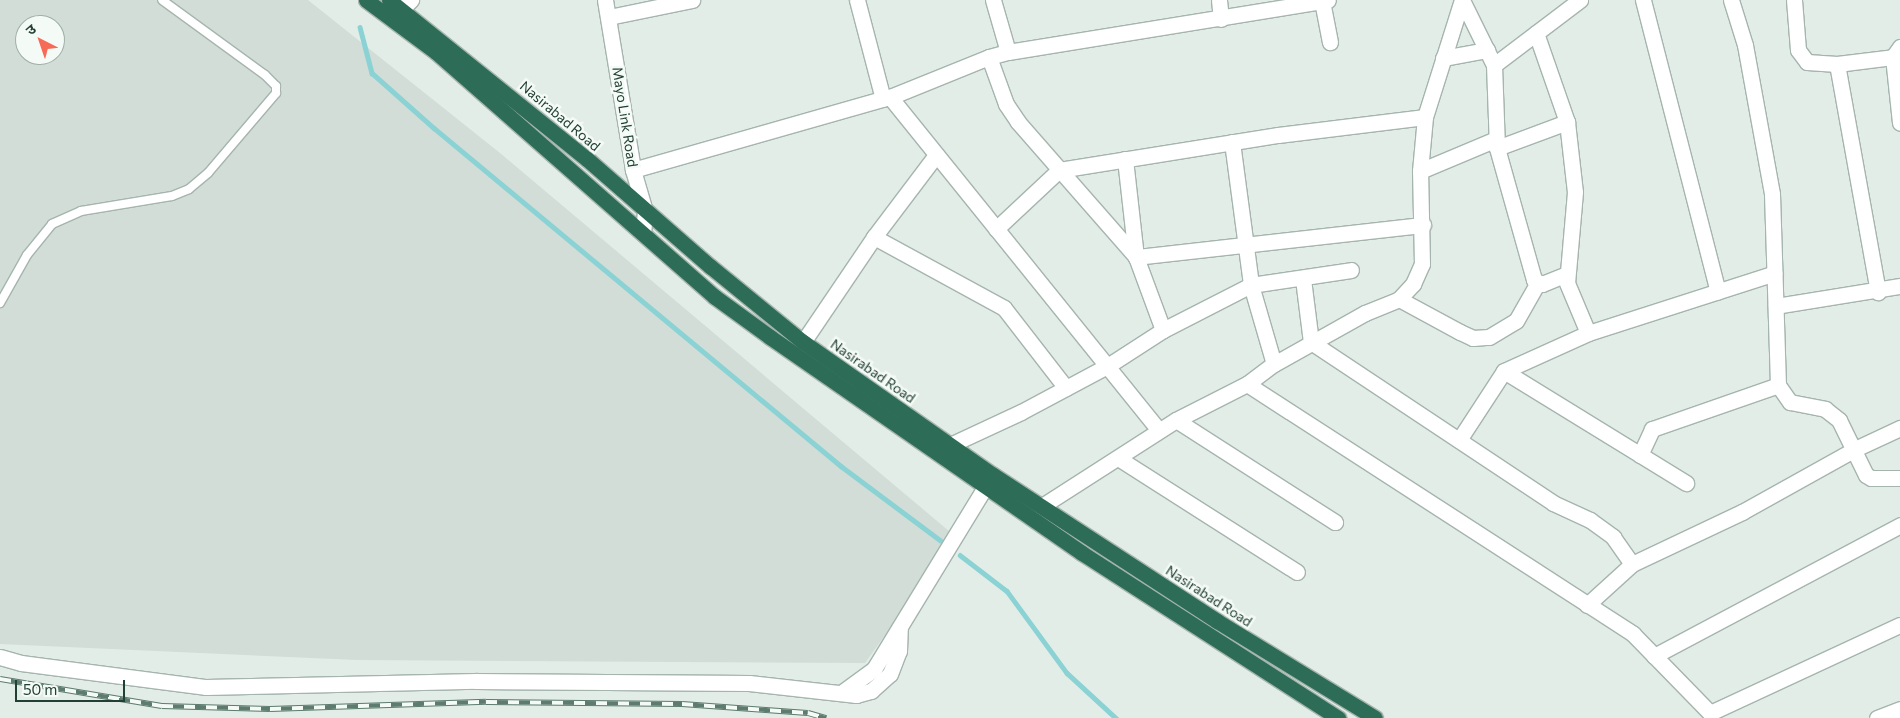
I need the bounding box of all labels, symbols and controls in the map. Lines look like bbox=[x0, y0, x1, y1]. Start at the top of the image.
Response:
north arrow bbox=[15, 15, 65, 65]
text: उ bbox=[22, 20, 39, 38]
street label: Mayo Link Road bbox=[609, 66, 641, 168]
street label: Nasirabad Road bbox=[516, 78, 604, 154]
street label: Nasirabad Road bbox=[827, 336, 919, 406]
street label: Nasirabad Road bbox=[1163, 562, 1255, 630]
scale bar bbox=[18, 670, 128, 702]
text: 50 m bbox=[23, 680, 57, 698]

